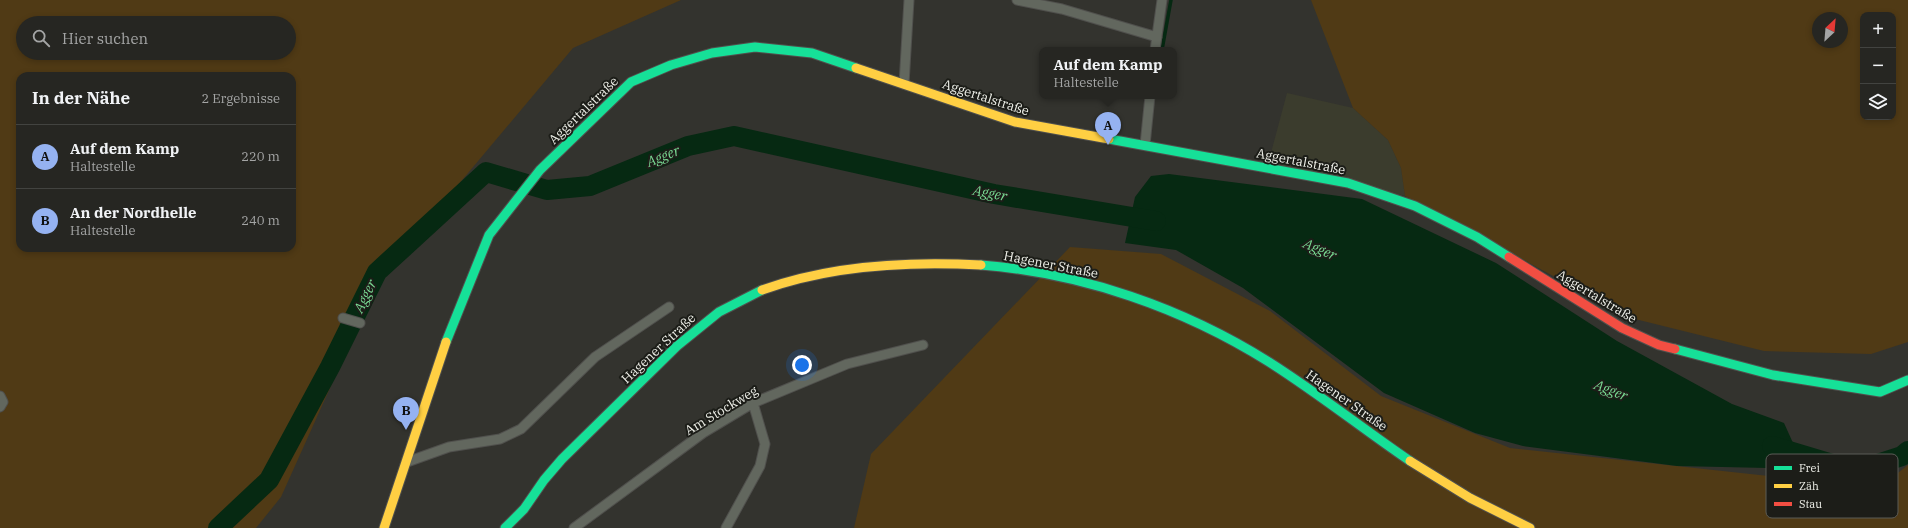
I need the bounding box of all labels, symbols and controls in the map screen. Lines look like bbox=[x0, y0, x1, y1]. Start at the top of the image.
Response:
north arrow bbox=[1812, 12, 1848, 48]
map controls bbox=[1860, 12, 1896, 120]
button: + bbox=[1860, 12, 1896, 48]
search box bbox=[16, 16, 296, 60]
icon: search bbox=[30, 27, 52, 49]
text: Hier suchen bbox=[62, 29, 148, 48]
popup bbox=[1039, 47, 1177, 99]
button: − bbox=[1860, 48, 1896, 84]
text: Auf dem Kamp bbox=[1053, 55, 1163, 74]
street label: Aggertalstraße bbox=[545, 73, 622, 148]
text: Haltestelle bbox=[1053, 74, 1119, 91]
street label: Aggertalstraße bbox=[940, 75, 1031, 120]
button: layers bbox=[1860, 84, 1896, 120]
text: In der Nähe bbox=[32, 87, 130, 109]
text: 2 Ergebnisse bbox=[201, 90, 280, 107]
pin: A bbox=[1095, 112, 1121, 145]
text: Auf dem Kamp bbox=[70, 139, 179, 158]
water label: Agger bbox=[643, 141, 683, 171]
street label: Aggertalstraße bbox=[1255, 145, 1347, 178]
text: A bbox=[40, 148, 50, 165]
text: 220 m bbox=[241, 148, 280, 165]
text: Haltestelle bbox=[70, 158, 135, 175]
water label: Agger bbox=[970, 181, 1009, 205]
text: An der Nordhelle bbox=[70, 203, 197, 222]
text: B bbox=[40, 212, 50, 229]
text: 240 m bbox=[241, 212, 280, 229]
text: Haltestelle bbox=[70, 222, 135, 239]
water label: Agger bbox=[1300, 234, 1340, 264]
street label: Hagener Straße bbox=[1002, 247, 1100, 282]
street label: Aggertalstraße bbox=[1554, 266, 1640, 327]
water label: Agger bbox=[349, 276, 381, 316]
street label: Hagener Straße bbox=[618, 310, 699, 387]
your location bbox=[792, 355, 812, 375]
street label: Hagener Straße bbox=[1303, 366, 1391, 435]
water label: Agger bbox=[1591, 375, 1631, 405]
street label: Am Stockweg bbox=[682, 382, 761, 439]
pin: B bbox=[393, 397, 419, 430]
legend bbox=[1766, 454, 1898, 518]
text: Frei bbox=[1799, 461, 1820, 475]
text: Zäh bbox=[1799, 479, 1819, 493]
text: Stau bbox=[1799, 497, 1822, 511]

